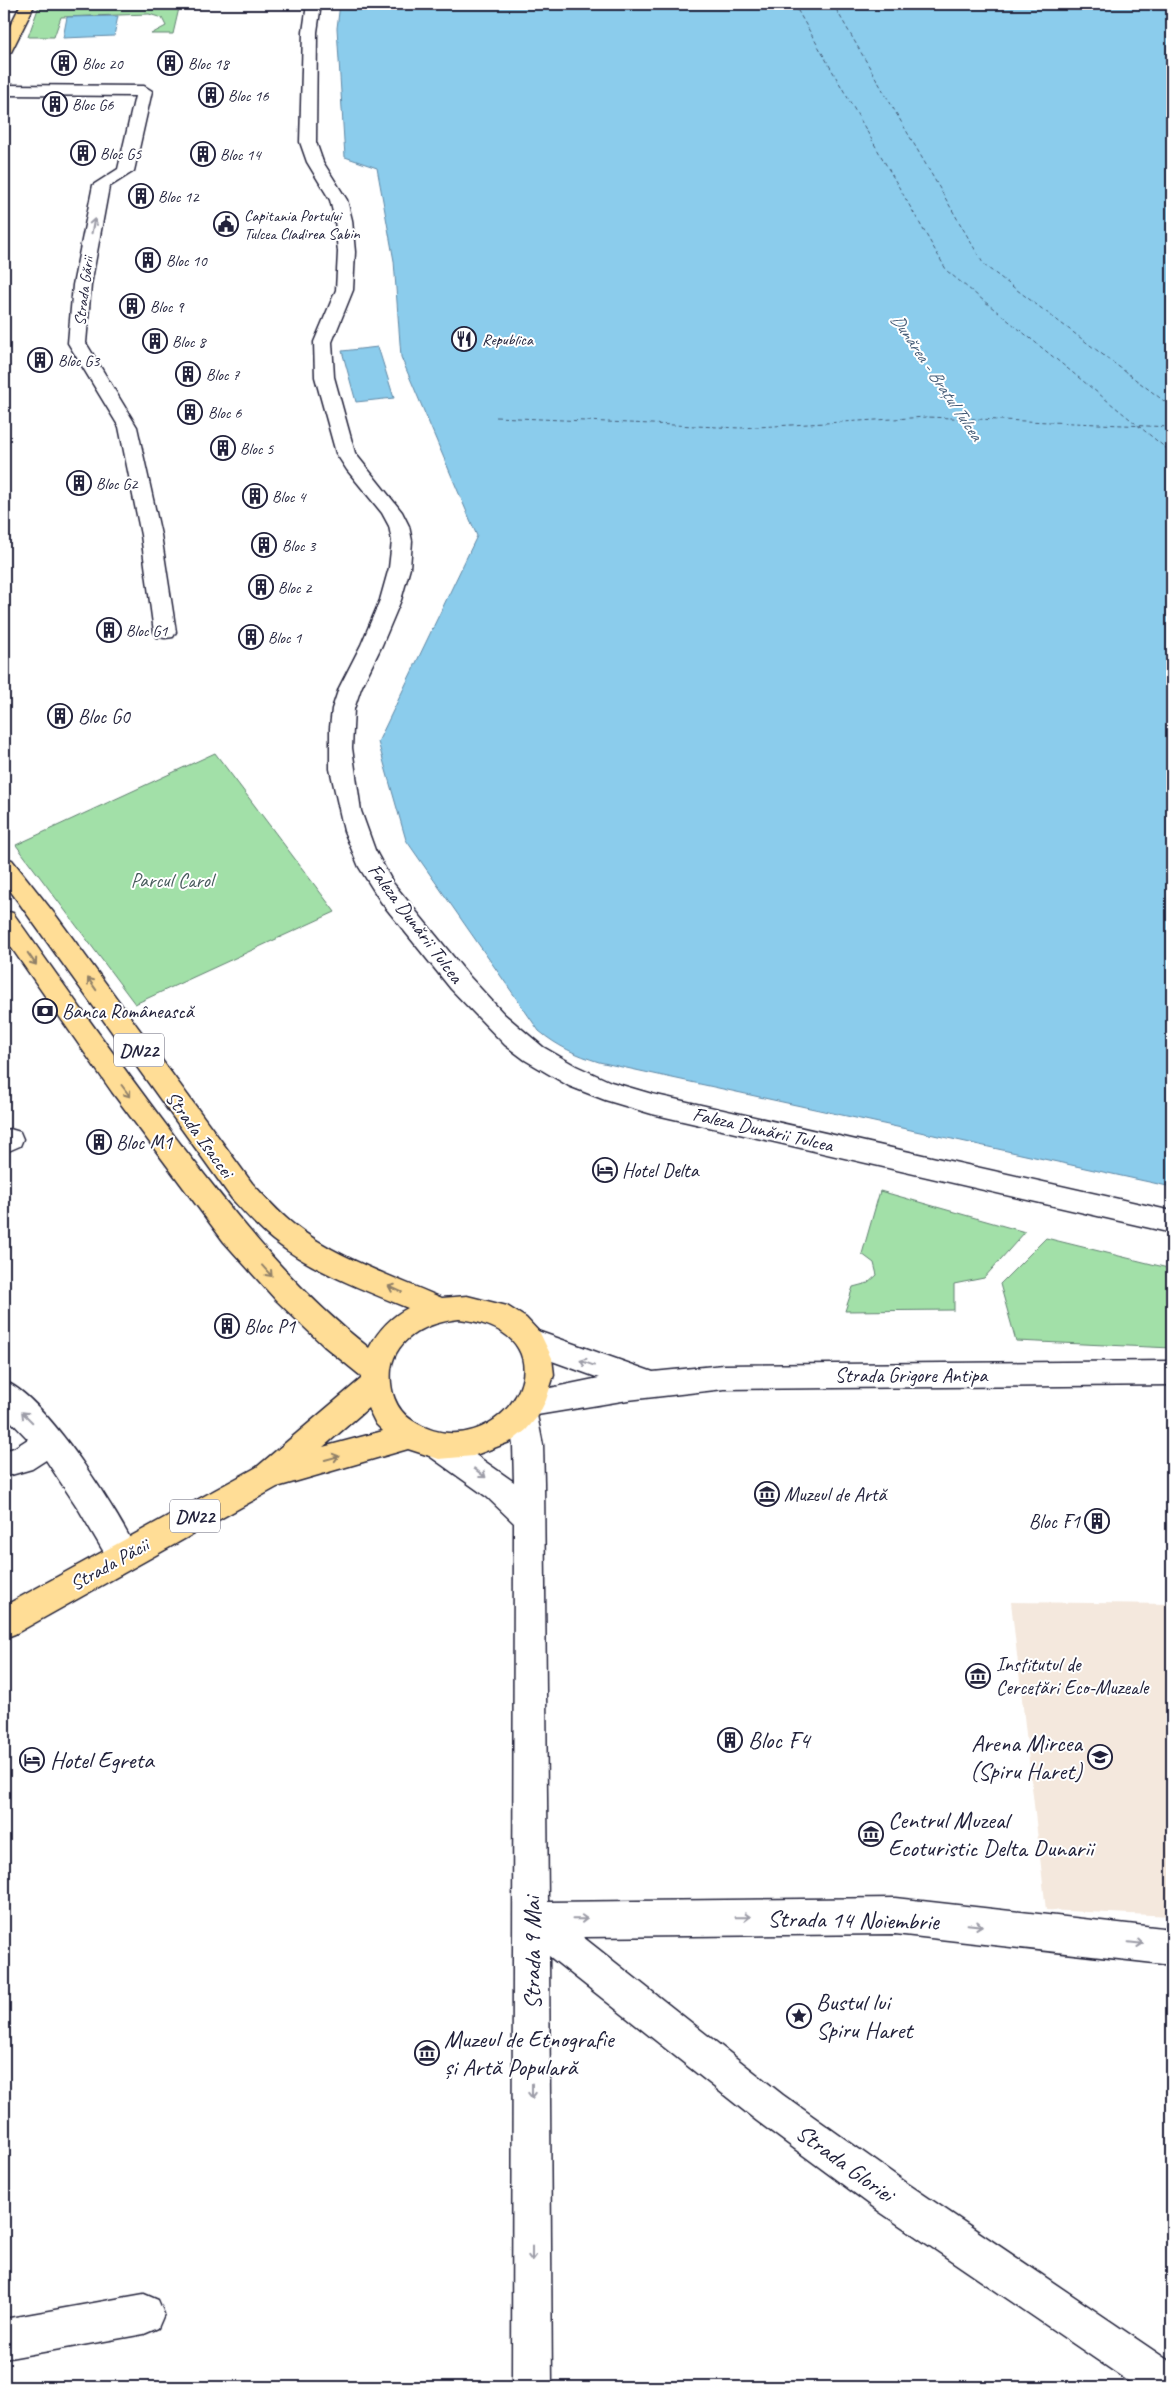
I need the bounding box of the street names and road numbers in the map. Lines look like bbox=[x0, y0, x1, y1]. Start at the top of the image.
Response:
street label: Strada Gării bbox=[70, 254, 98, 327]
street label: Faleza Dunării Tulcea bbox=[363, 859, 470, 990]
road number: DN22 bbox=[114, 1034, 164, 1066]
street label: Strada Isaccei bbox=[160, 1086, 241, 1184]
street label: Faleza Dunării Tulcea bbox=[690, 1101, 837, 1158]
street label: Strada Grigore Antipa bbox=[835, 1363, 988, 1388]
road number: DN22 bbox=[170, 1500, 220, 1532]
street label: Strada Păcii bbox=[66, 1532, 155, 1596]
street label: Strada 9 Mai bbox=[517, 1894, 547, 2009]
street label: Strada 14 Noiembrie bbox=[767, 1904, 941, 1937]
street label: Strada Gloriei bbox=[790, 2117, 903, 2211]

